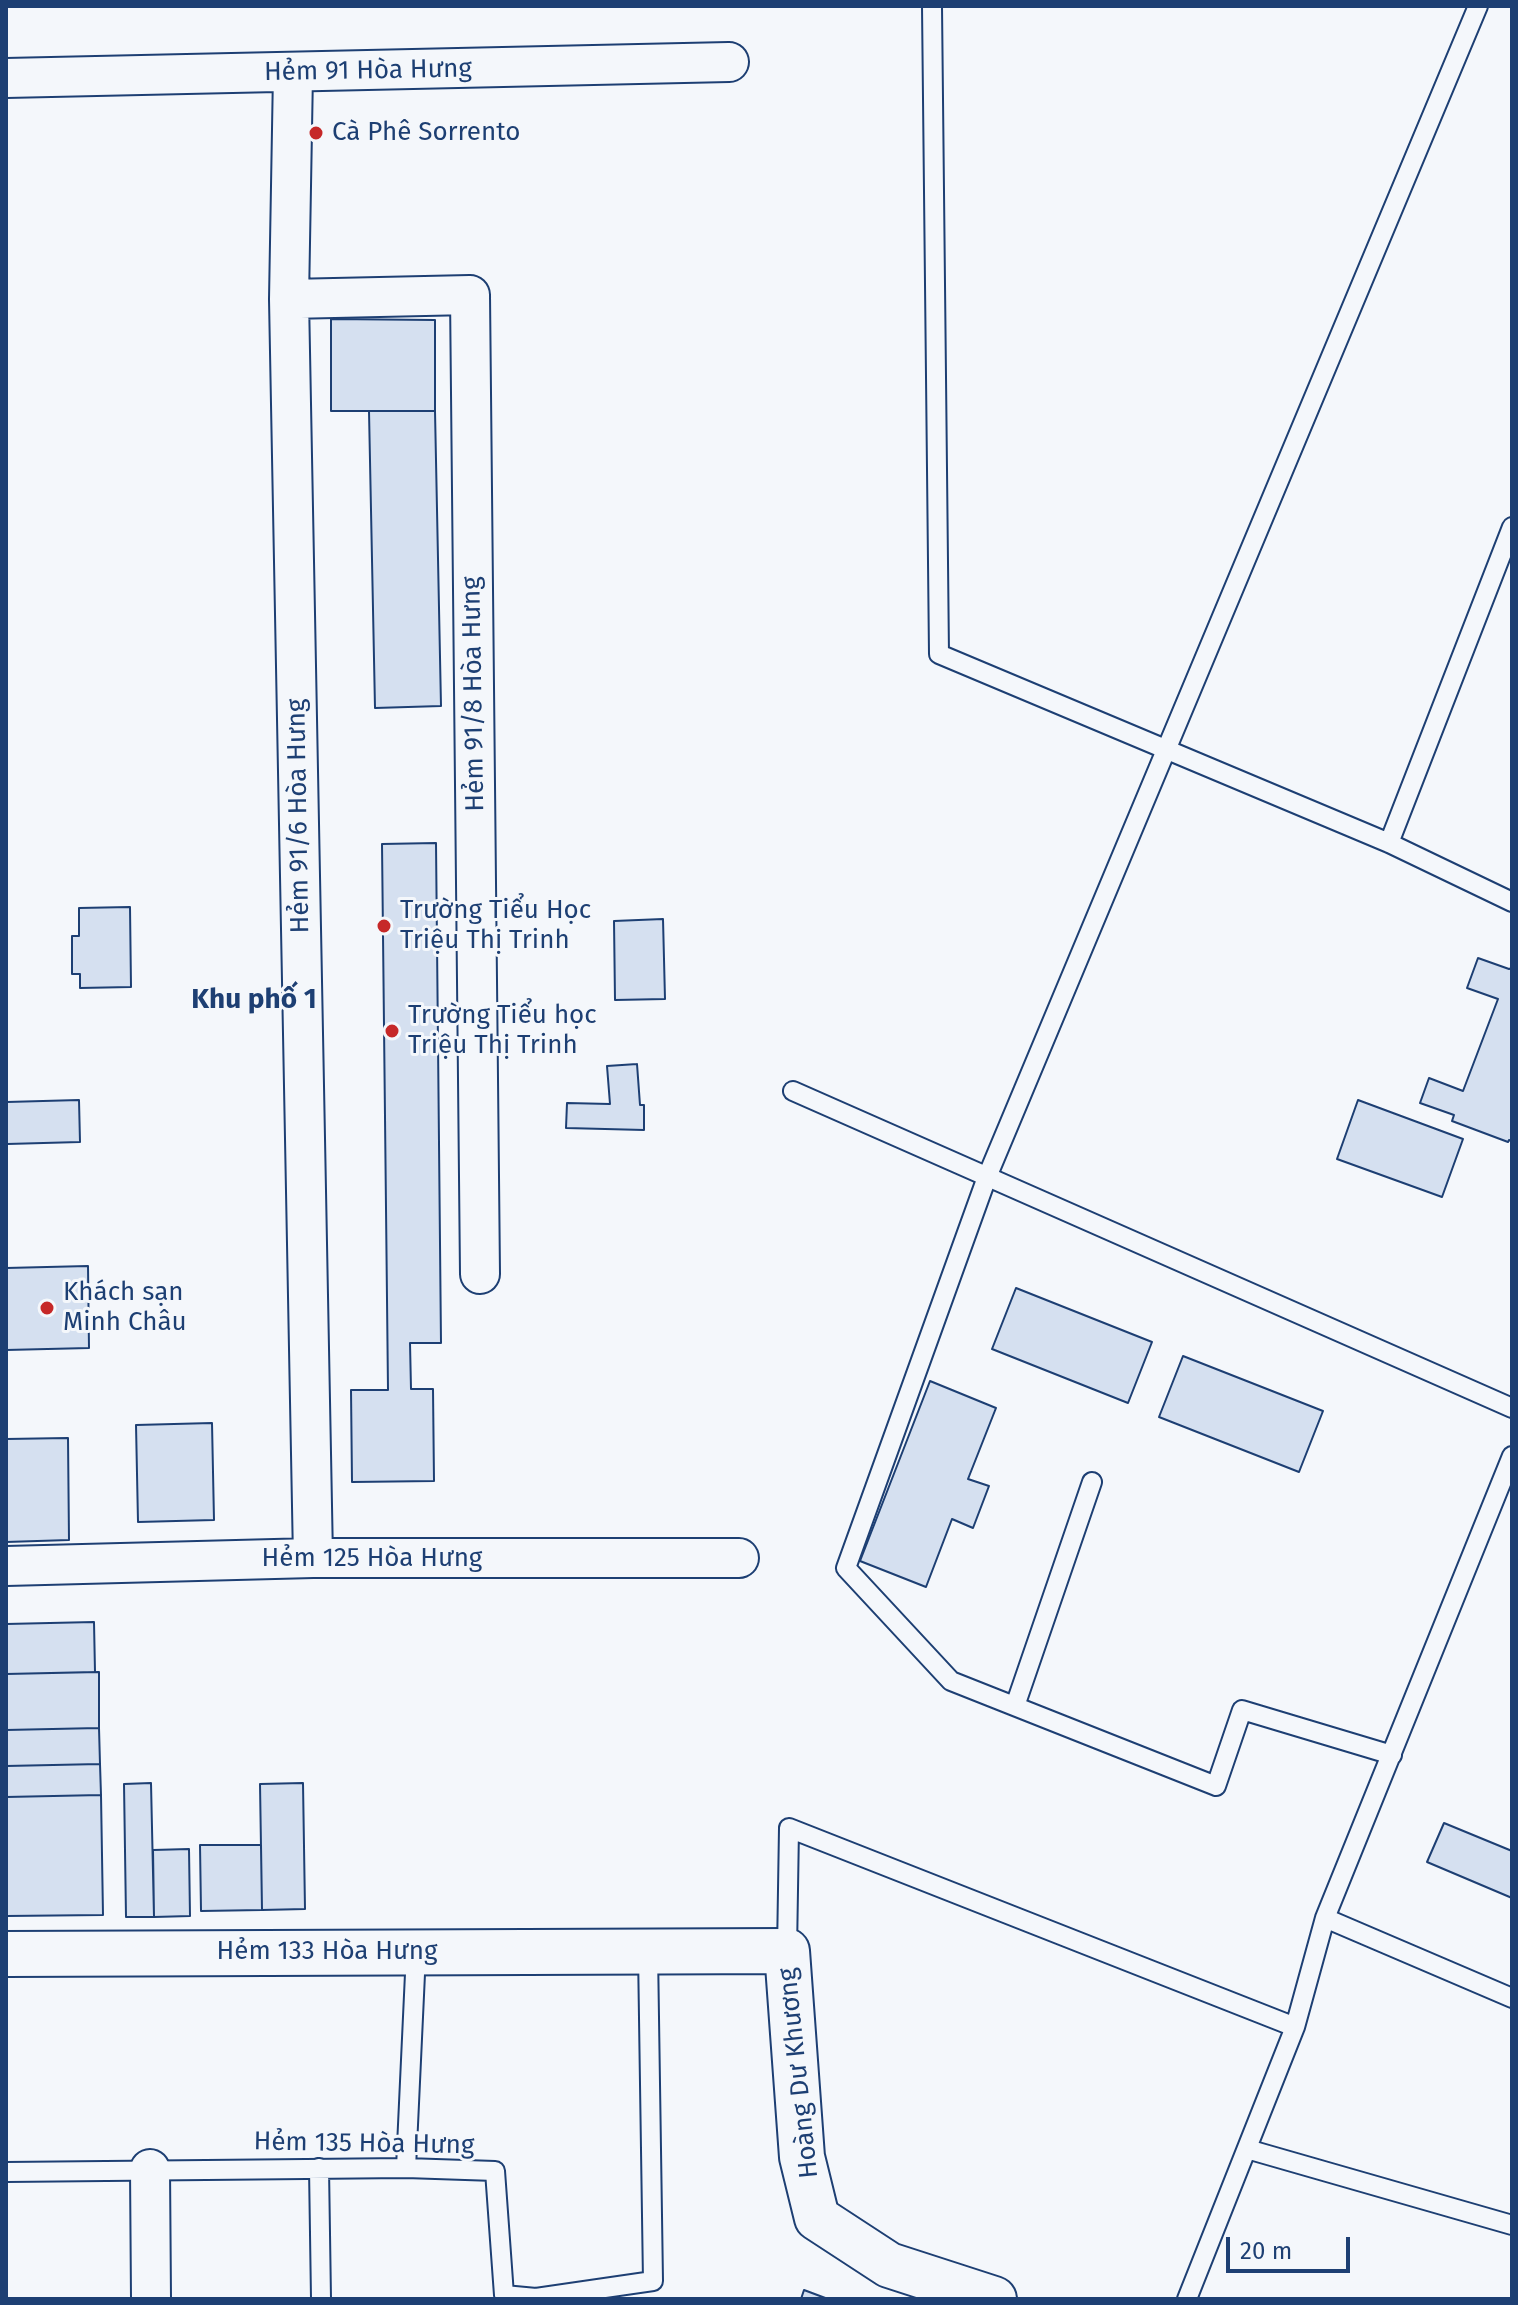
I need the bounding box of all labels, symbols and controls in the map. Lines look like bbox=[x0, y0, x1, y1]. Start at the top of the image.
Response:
street label: Hẻm 91 Hòa Hưng bbox=[264, 54, 472, 88]
place label: Cà Phê Sorrento bbox=[332, 117, 520, 149]
marker: Cà Phê Sorrento bbox=[307, 124, 325, 142]
street label: Hẻm 91/8 Hòa Hưng bbox=[456, 576, 492, 812]
street label: Hẻm 91/6 Hòa Hưng bbox=[281, 698, 317, 934]
place label: Trường Tiểu Học Triệu Thị Trinh bbox=[400, 895, 591, 956]
marker: Trường Tiểu Học Triệu Thị Trinh bbox=[375, 917, 393, 935]
district label: Khu phố 1 bbox=[191, 983, 317, 1017]
place label: Trường Tiểu học Triệu Thị Trinh bbox=[408, 1000, 597, 1062]
marker: Trường Tiểu học Triệu Thị Trinh bbox=[383, 1022, 401, 1040]
place label: Khách sạn Minh Châu bbox=[63, 1277, 187, 1338]
marker: Khách sạn Minh Châu bbox=[38, 1299, 56, 1317]
street label: Hẻm 125 Hòa Hưng bbox=[262, 1543, 482, 1575]
street label: Hẻm 133 Hòa Hưng bbox=[217, 1936, 437, 1968]
street label: Hoàng Dư Khương bbox=[772, 1966, 826, 2180]
street label: Hẻm 135 Hòa Hưng bbox=[253, 2126, 475, 2162]
scale bar bbox=[1230, 2221, 1354, 2271]
text: 20 m bbox=[1240, 2237, 1292, 2265]

